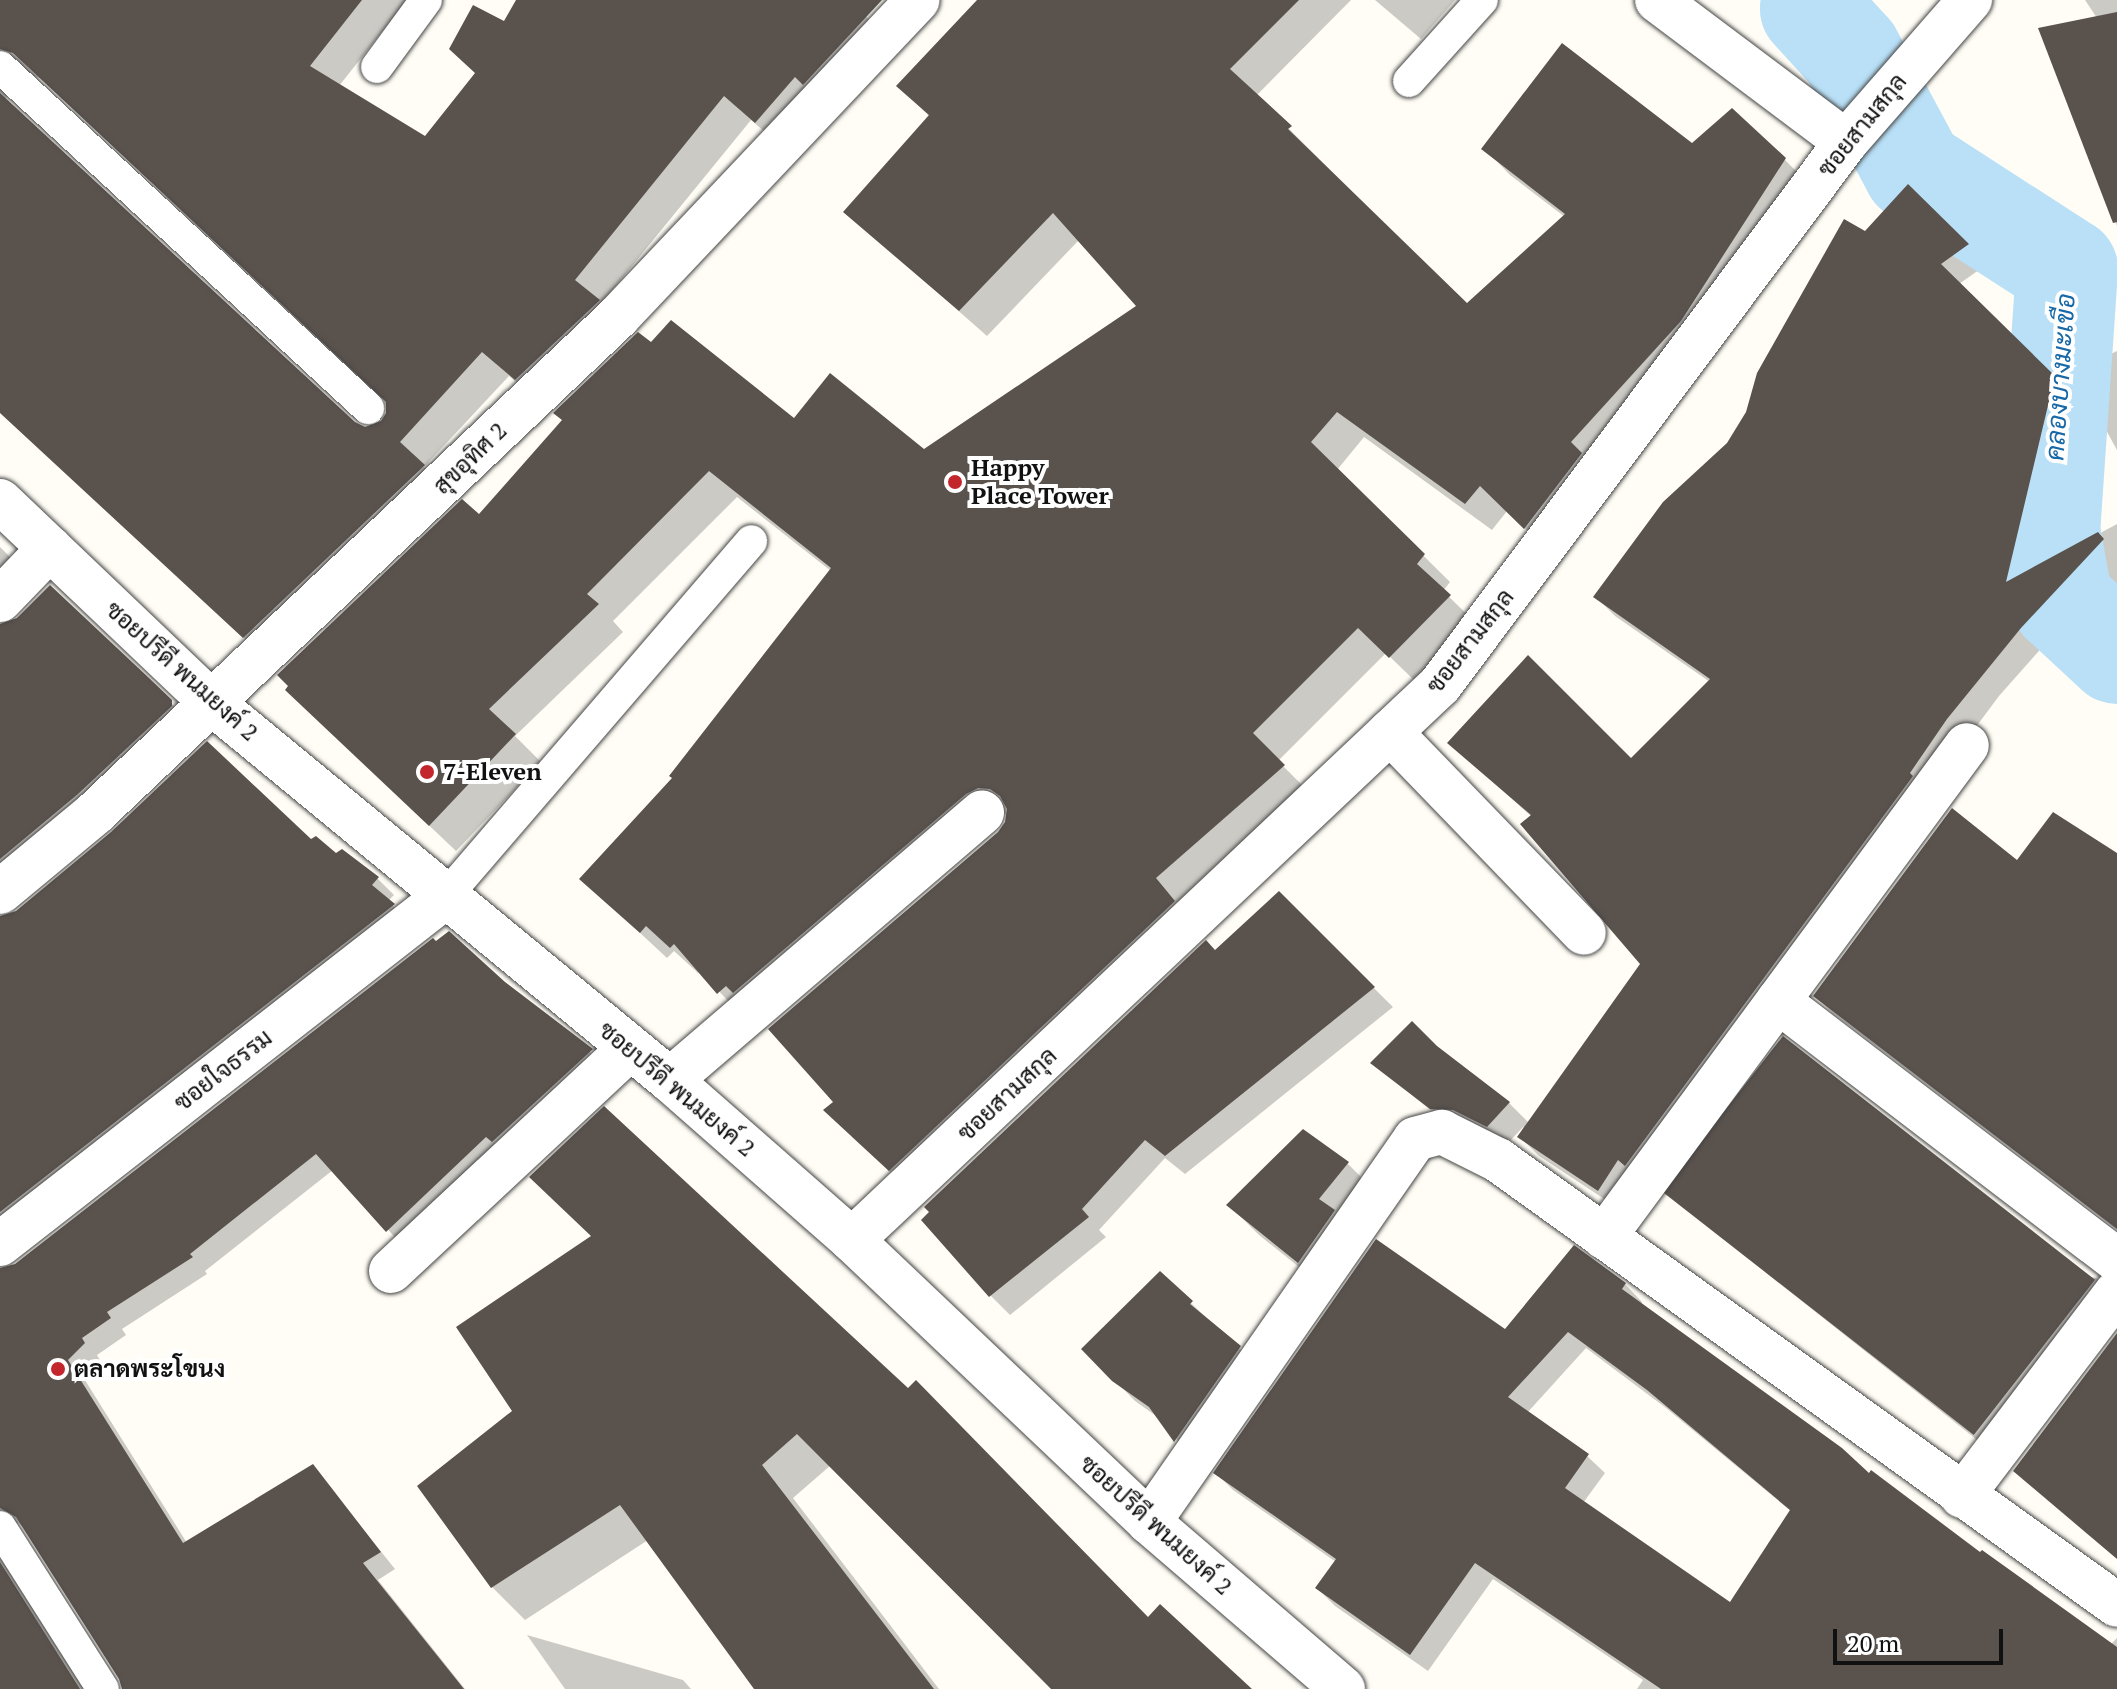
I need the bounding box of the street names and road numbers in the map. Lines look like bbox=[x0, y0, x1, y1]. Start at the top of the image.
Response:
street label: ซอยสามสกุล bbox=[1812, 68, 1912, 182]
street label: สุขอุทิศ 2 bbox=[427, 416, 513, 500]
street label: ซอยสามสกุล bbox=[1420, 583, 1520, 699]
street label: ซอยปรีดี พนมยงค์ 2 bbox=[100, 595, 264, 747]
street label: ซอยปรีดี พนมยงค์ 2 bbox=[593, 1015, 761, 1163]
street label: ซอยใจธรรม bbox=[168, 1023, 278, 1117]
street label: ซอยสามสกุล bbox=[952, 1041, 1062, 1147]
street label: ซอยปรีดี พนมยงค์ 2 bbox=[1074, 1449, 1238, 1601]

